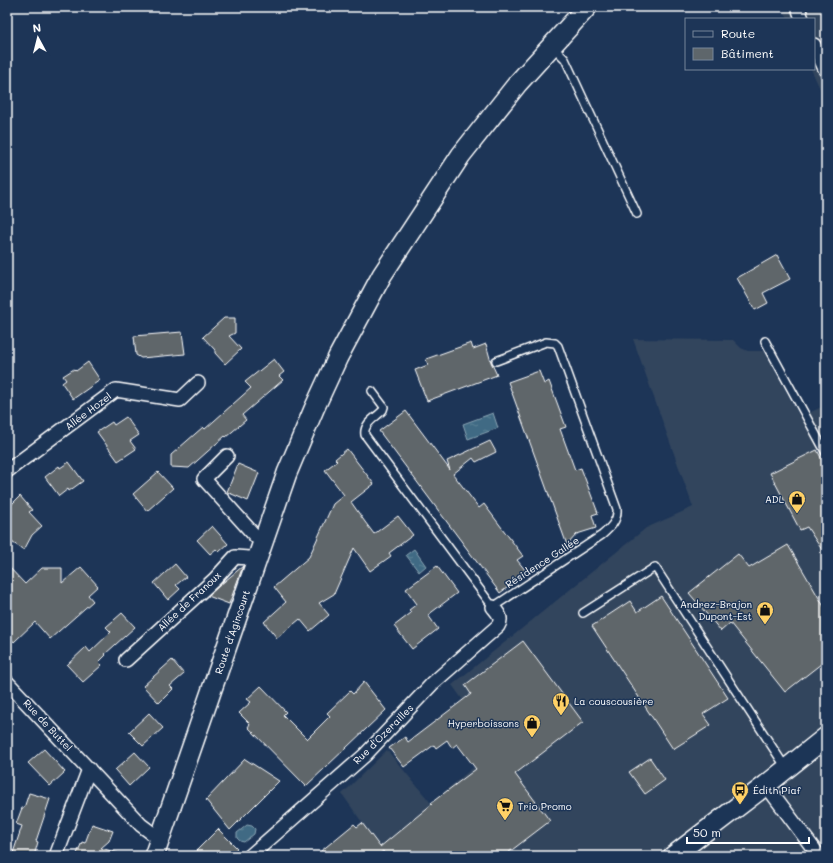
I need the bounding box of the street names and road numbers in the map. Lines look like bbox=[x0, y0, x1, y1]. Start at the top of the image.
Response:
street label: Allée Hozel bbox=[62, 389, 114, 433]
street label: Résidence Gallée bbox=[502, 533, 582, 591]
street label: Allée de Franoux bbox=[154, 568, 224, 634]
street label: Route d'Agincourt bbox=[211, 588, 253, 676]
street label: Rue de Buttel bbox=[20, 696, 76, 754]
street label: Rue d'Ozerailles bbox=[350, 701, 416, 767]

